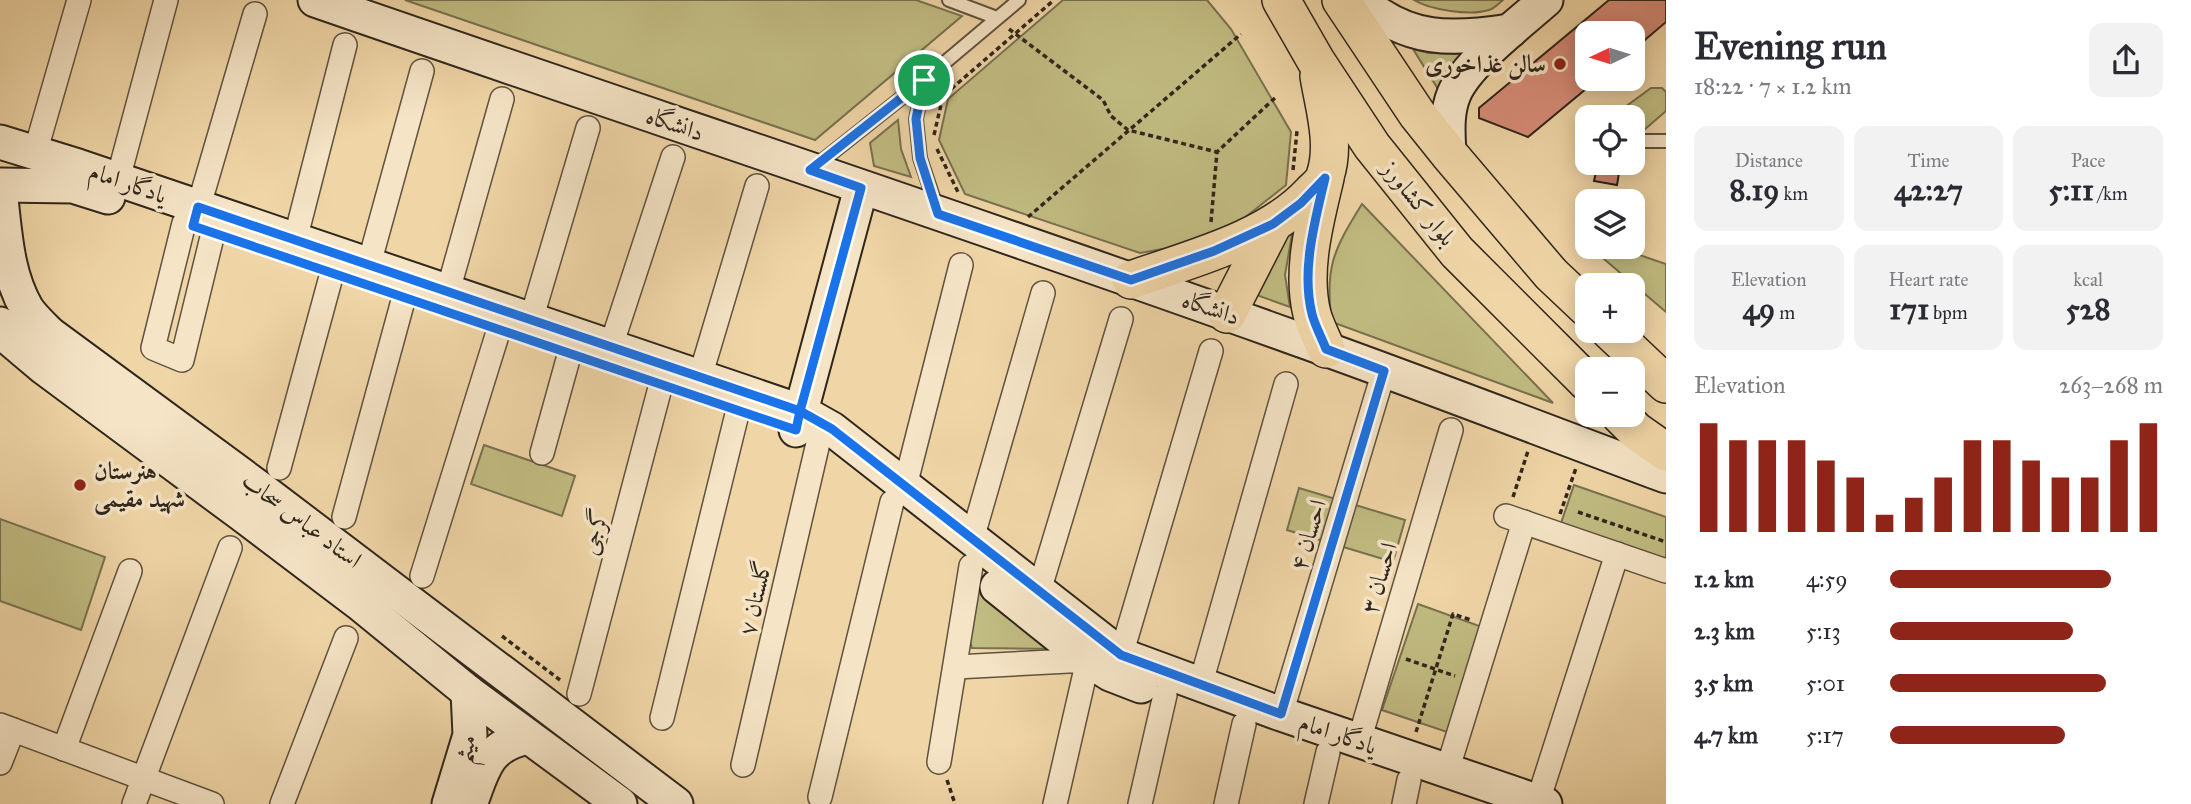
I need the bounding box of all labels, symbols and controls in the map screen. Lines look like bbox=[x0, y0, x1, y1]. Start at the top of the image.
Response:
north arrow bbox=[1575, 21, 1645, 91]
map controls bbox=[1575, 21, 1645, 427]
text: Evening run bbox=[1694, 23, 1887, 69]
button: share bbox=[2089, 23, 2163, 97]
place label: سالن غذاخوری bbox=[1425, 49, 1546, 80]
pin bbox=[894, 50, 954, 110]
marker: سالن غذاخوری bbox=[1552, 56, 1568, 72]
icon: arrive bbox=[905, 61, 943, 99]
text: 18:22 · 7 × 1.2 km bbox=[1694, 72, 1851, 100]
street label: دانشگاه bbox=[642, 100, 708, 148]
button: locate bbox=[1575, 105, 1645, 175]
text: Distance bbox=[1735, 149, 1803, 172]
text: Time bbox=[1907, 149, 1950, 172]
text: Pace bbox=[2071, 149, 2105, 172]
street label: بلوار کشاورز bbox=[1374, 152, 1463, 252]
street label: یادگار امام bbox=[83, 156, 172, 216]
text: 8.19 bbox=[1729, 172, 1779, 208]
text: 42:27 bbox=[1894, 172, 1963, 208]
text: 5:11 bbox=[2049, 172, 2094, 208]
text: km bbox=[1779, 182, 1808, 205]
text: /km bbox=[2094, 182, 2128, 205]
button: layers bbox=[1575, 189, 1645, 259]
text: Elevation bbox=[1731, 268, 1807, 291]
text: Heart rate bbox=[1889, 268, 1968, 291]
text: kcal bbox=[2073, 268, 2103, 291]
button: + bbox=[1575, 273, 1645, 343]
street label: دانشگاه bbox=[1178, 284, 1244, 332]
text: 49 bbox=[1742, 291, 1775, 327]
text: 171 bbox=[1889, 291, 1929, 327]
text: 528 bbox=[2066, 291, 2111, 327]
text: m bbox=[1775, 301, 1795, 324]
text: bpm bbox=[1929, 301, 1968, 324]
button: − bbox=[1575, 357, 1645, 427]
text: Elevation bbox=[1694, 371, 1785, 399]
text: 263–268 m bbox=[2059, 371, 2163, 399]
place label: هنرستان شهید مقیمی bbox=[94, 456, 185, 515]
street label: استاد عباس سحاب bbox=[236, 465, 368, 575]
marker: هنرستان شهید مقیمی bbox=[72, 477, 88, 493]
street label: احسان ۴ bbox=[1283, 496, 1333, 574]
street label: گرجی bbox=[574, 505, 616, 558]
street label: احسان ۳ bbox=[1354, 539, 1404, 617]
street label: گلستان ۷ bbox=[732, 557, 778, 639]
text: 1.2 km bbox=[1694, 565, 1754, 593]
text: 4:59 bbox=[1806, 565, 1848, 593]
text: 2.3 km bbox=[1694, 617, 1755, 645]
text: 5:13 bbox=[1806, 617, 1841, 645]
text: 3.5 km bbox=[1694, 669, 1753, 697]
text: 5:01 bbox=[1806, 669, 1845, 697]
street label: یادگار امام bbox=[1293, 707, 1382, 767]
text: 4.7 km bbox=[1694, 721, 1758, 749]
text: 5:17 bbox=[1806, 721, 1844, 749]
street label: میثم bbox=[447, 732, 492, 768]

